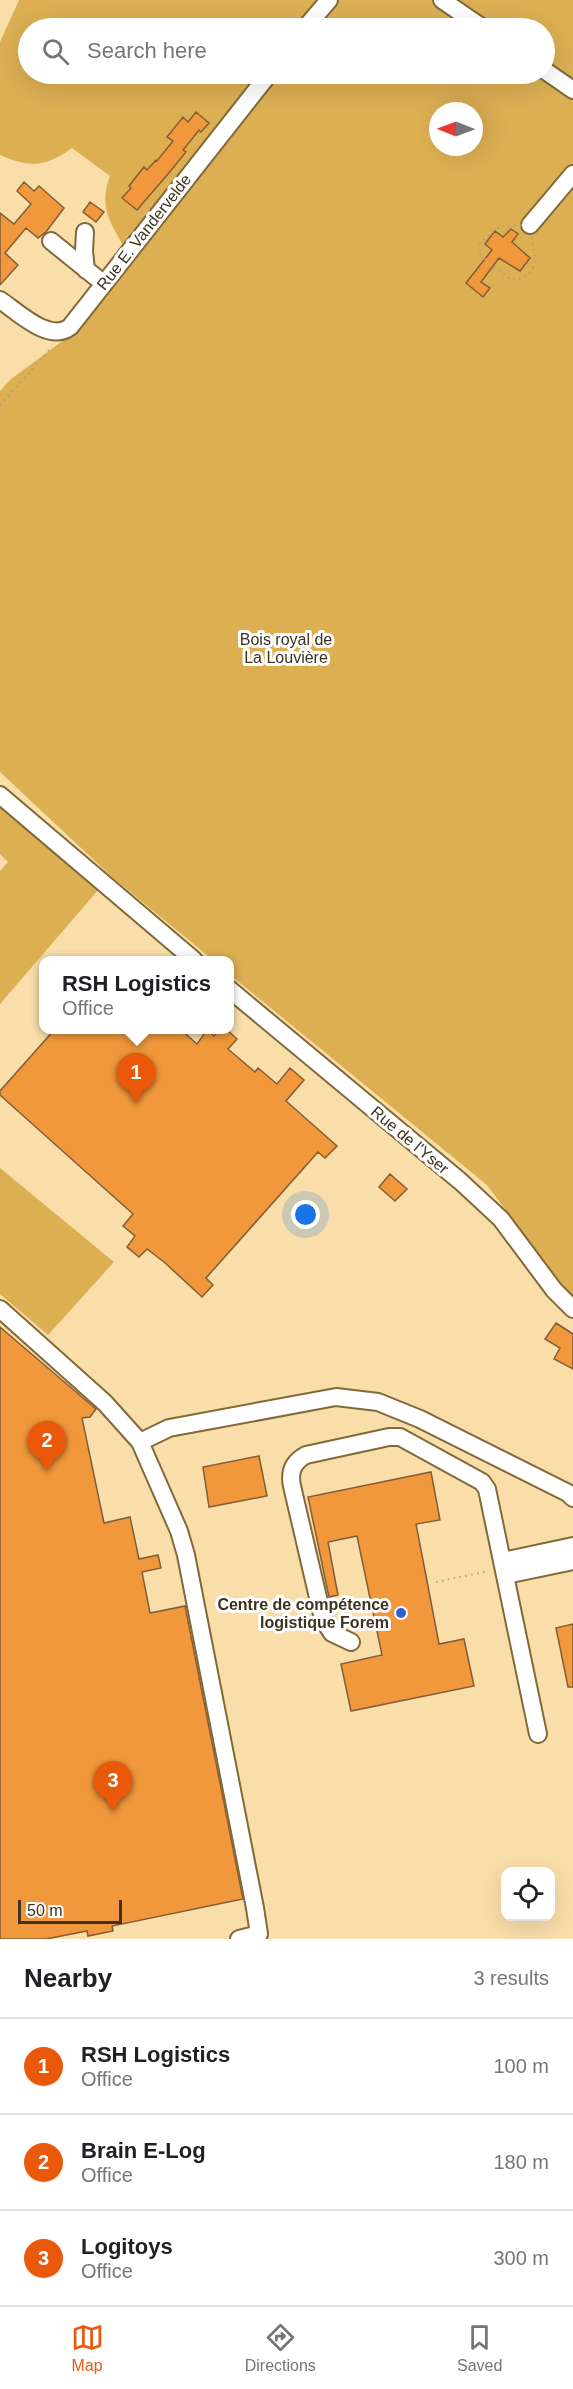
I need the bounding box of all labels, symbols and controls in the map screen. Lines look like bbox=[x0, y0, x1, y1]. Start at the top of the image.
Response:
search box bbox=[18, 18, 555, 84]
icon: search bbox=[39, 35, 72, 68]
text: Search here bbox=[87, 38, 207, 63]
north arrow bbox=[429, 102, 483, 156]
street label: Rue E. Vandervelde bbox=[94, 171, 194, 293]
park label: Bois royal de La Louvière bbox=[240, 631, 332, 666]
popup bbox=[39, 956, 234, 1034]
text: RSH Logistics bbox=[62, 971, 211, 996]
text: Office bbox=[62, 997, 114, 1019]
pin: 1 bbox=[116, 1054, 156, 1103]
street label: Rue de l'Yser bbox=[368, 1103, 453, 1178]
your location bbox=[291, 1200, 320, 1229]
pin: 2 bbox=[28, 1422, 66, 1471]
place label: Centre de compétence logistique Forem bbox=[217, 1596, 389, 1631]
marker: Centre de compétence logistique Forem bbox=[394, 1606, 408, 1620]
pin: 3 bbox=[94, 1762, 132, 1811]
map controls bbox=[501, 1867, 555, 1921]
button: locate bbox=[501, 1867, 555, 1921]
scale bar bbox=[18, 1897, 122, 1924]
text: 50 m bbox=[27, 1902, 63, 1919]
text: Nearby bbox=[24, 1963, 112, 1993]
text: 3 results bbox=[473, 1967, 549, 1989]
text: RSH Logistics bbox=[81, 2042, 230, 2067]
text: 1 bbox=[38, 2055, 49, 2077]
text: 100 m bbox=[493, 2055, 549, 2077]
text: Office bbox=[81, 2068, 133, 2090]
text: Brain E-Log bbox=[81, 2138, 206, 2163]
text: 2 bbox=[38, 2151, 49, 2173]
text: 180 m bbox=[493, 2151, 549, 2173]
text: Office bbox=[81, 2164, 133, 2186]
text: Logitoys bbox=[81, 2234, 173, 2259]
text: 3 bbox=[38, 2247, 49, 2269]
text: 300 m bbox=[493, 2247, 549, 2269]
text: Office bbox=[81, 2260, 133, 2282]
tab: Map bbox=[71, 2321, 104, 2375]
tab: Directions bbox=[245, 2321, 316, 2375]
tab: Saved bbox=[457, 2321, 502, 2375]

